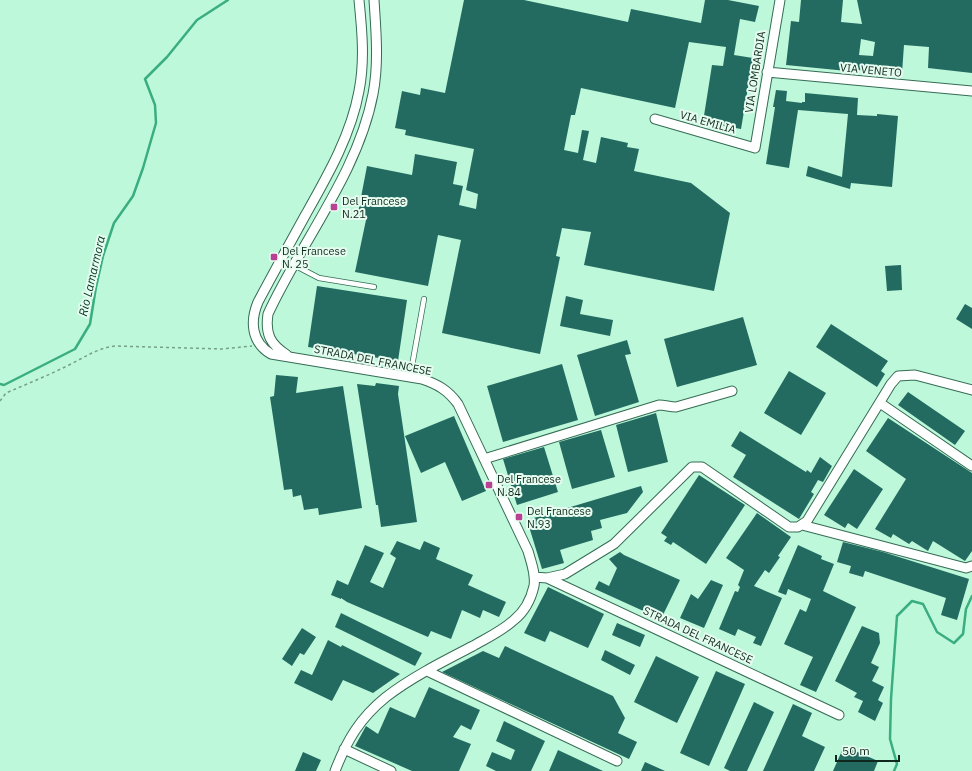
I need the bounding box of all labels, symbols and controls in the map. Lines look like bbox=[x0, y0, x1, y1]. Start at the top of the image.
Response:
street label: VIA LOMBARDIA bbox=[742, 30, 768, 114]
street label: VIA VENETO bbox=[840, 60, 903, 80]
street label: VIA EMILIA bbox=[678, 107, 738, 137]
place label: Del Francese N.21 bbox=[342, 194, 406, 221]
marker: Del Francese N.21 bbox=[329, 202, 339, 212]
water label: Rio Lamarmora bbox=[75, 234, 108, 318]
place label: Del Francese N. 25 bbox=[282, 244, 346, 271]
marker: Del Francese N. 25 bbox=[269, 252, 279, 262]
street label: STRADA DEL FRANCESE bbox=[313, 342, 433, 378]
place label: Del Francese N.84 bbox=[497, 472, 561, 499]
marker: Del Francese N.84 bbox=[484, 480, 494, 490]
place label: Del Francese N.93 bbox=[527, 504, 591, 531]
marker: Del Francese N.93 bbox=[514, 512, 524, 522]
street label: STRADA DEL FRANCESE bbox=[641, 603, 755, 667]
scale bar bbox=[836, 737, 899, 763]
text: 50 m bbox=[842, 743, 870, 758]

